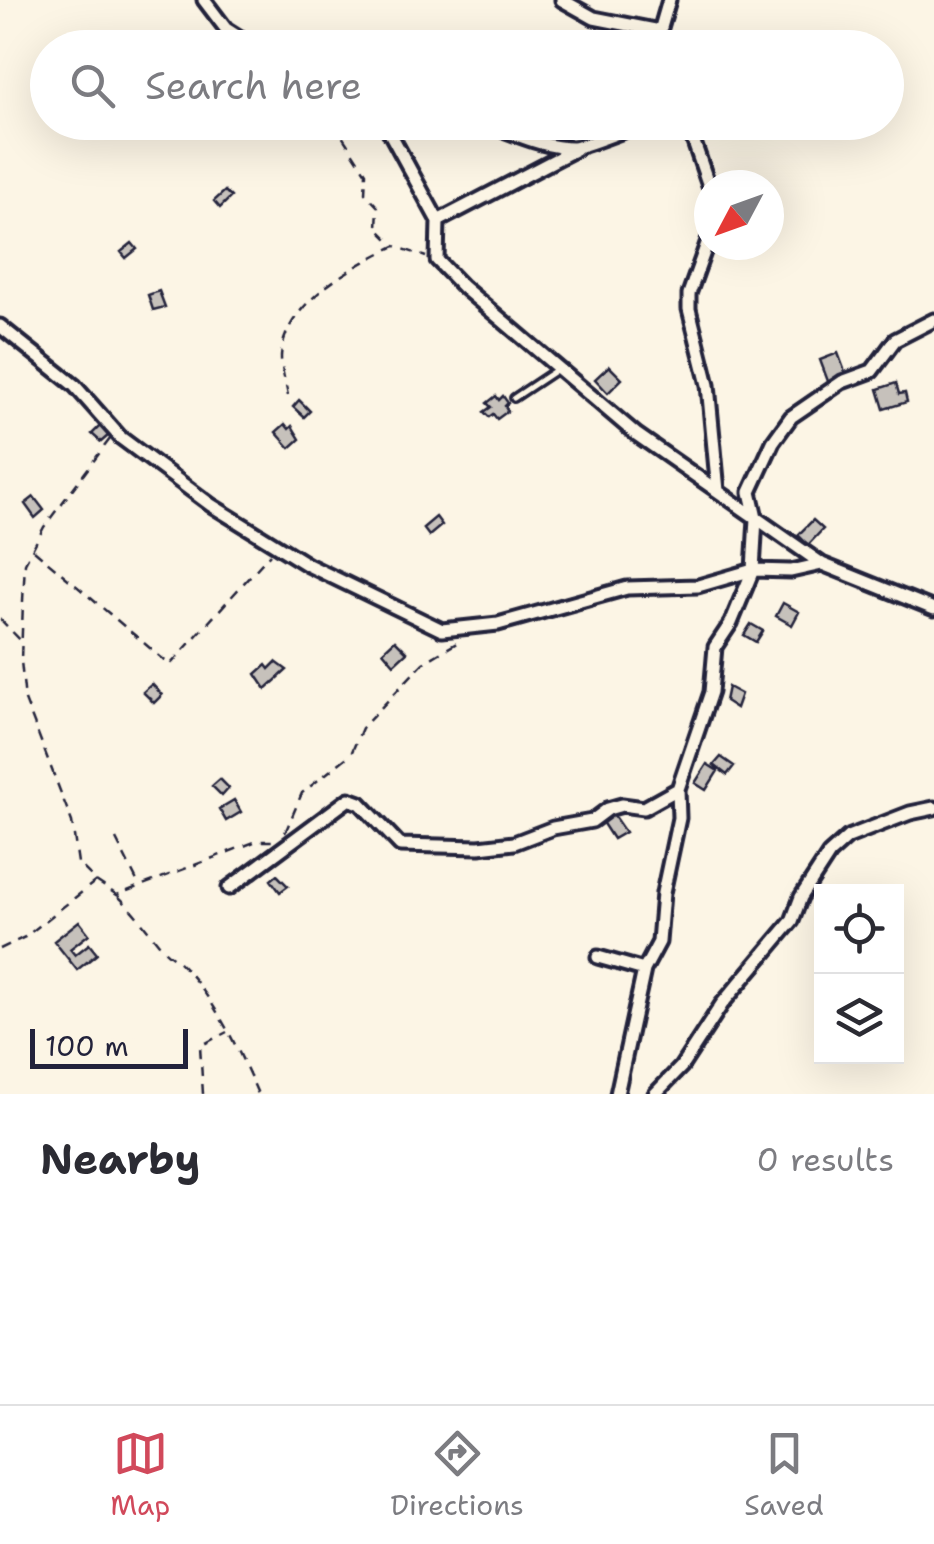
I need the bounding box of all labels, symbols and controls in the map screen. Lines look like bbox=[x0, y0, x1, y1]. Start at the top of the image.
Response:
search box bbox=[30, 30, 904, 140]
icon: search bbox=[65, 58, 120, 113]
text: Search here bbox=[145, 60, 362, 111]
north arrow bbox=[694, 170, 784, 260]
map controls bbox=[814, 884, 904, 1064]
button: locate bbox=[814, 884, 904, 974]
button: layers bbox=[814, 974, 904, 1064]
scale bar bbox=[30, 1024, 188, 1068]
text: 100 m bbox=[45, 1027, 129, 1065]
text: Nearby bbox=[40, 1131, 200, 1187]
text: 0 results bbox=[757, 1138, 894, 1181]
tab: Map bbox=[110, 1426, 170, 1524]
tab: Directions bbox=[391, 1426, 524, 1524]
tab: Saved bbox=[744, 1426, 824, 1524]

